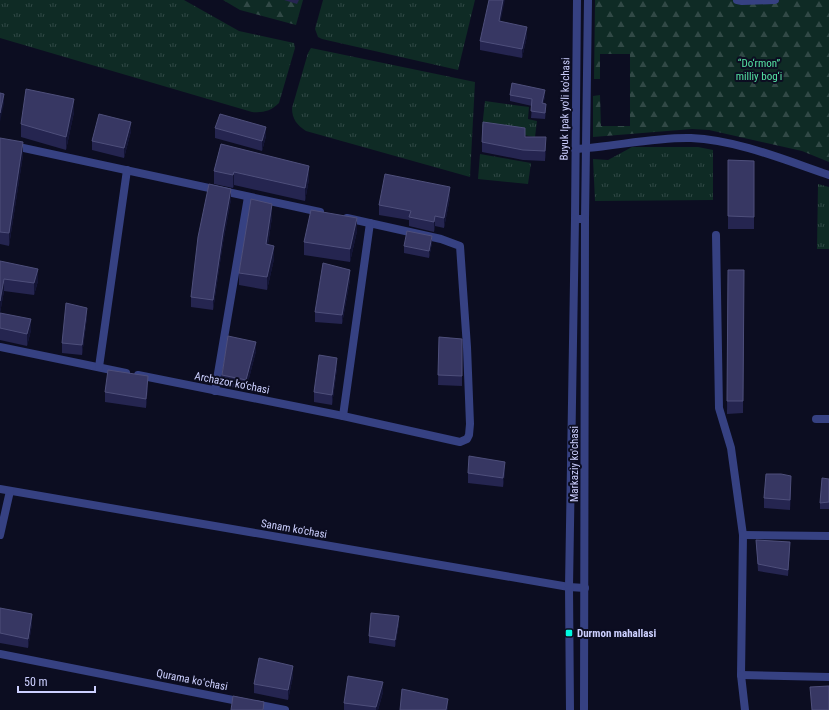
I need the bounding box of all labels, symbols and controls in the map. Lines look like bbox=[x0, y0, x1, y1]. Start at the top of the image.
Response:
street label: Buyuk Ipak yo'li ko'chasi bbox=[558, 57, 572, 161]
park label: “Do‘rmon” milliy bog‘i bbox=[736, 57, 782, 83]
street label: Archazor ko‘chasi bbox=[193, 369, 271, 397]
street label: Markaziy ko'chasi bbox=[568, 426, 581, 502]
street label: Sanam ko'chasi bbox=[260, 517, 328, 541]
place label: Durmon mahallasi bbox=[577, 627, 657, 640]
marker: Durmon mahallasi bbox=[564, 628, 574, 638]
street label: Qurama koʻchasi bbox=[155, 667, 229, 693]
scale bar bbox=[18, 668, 95, 694]
text: 50 m bbox=[24, 675, 48, 689]

